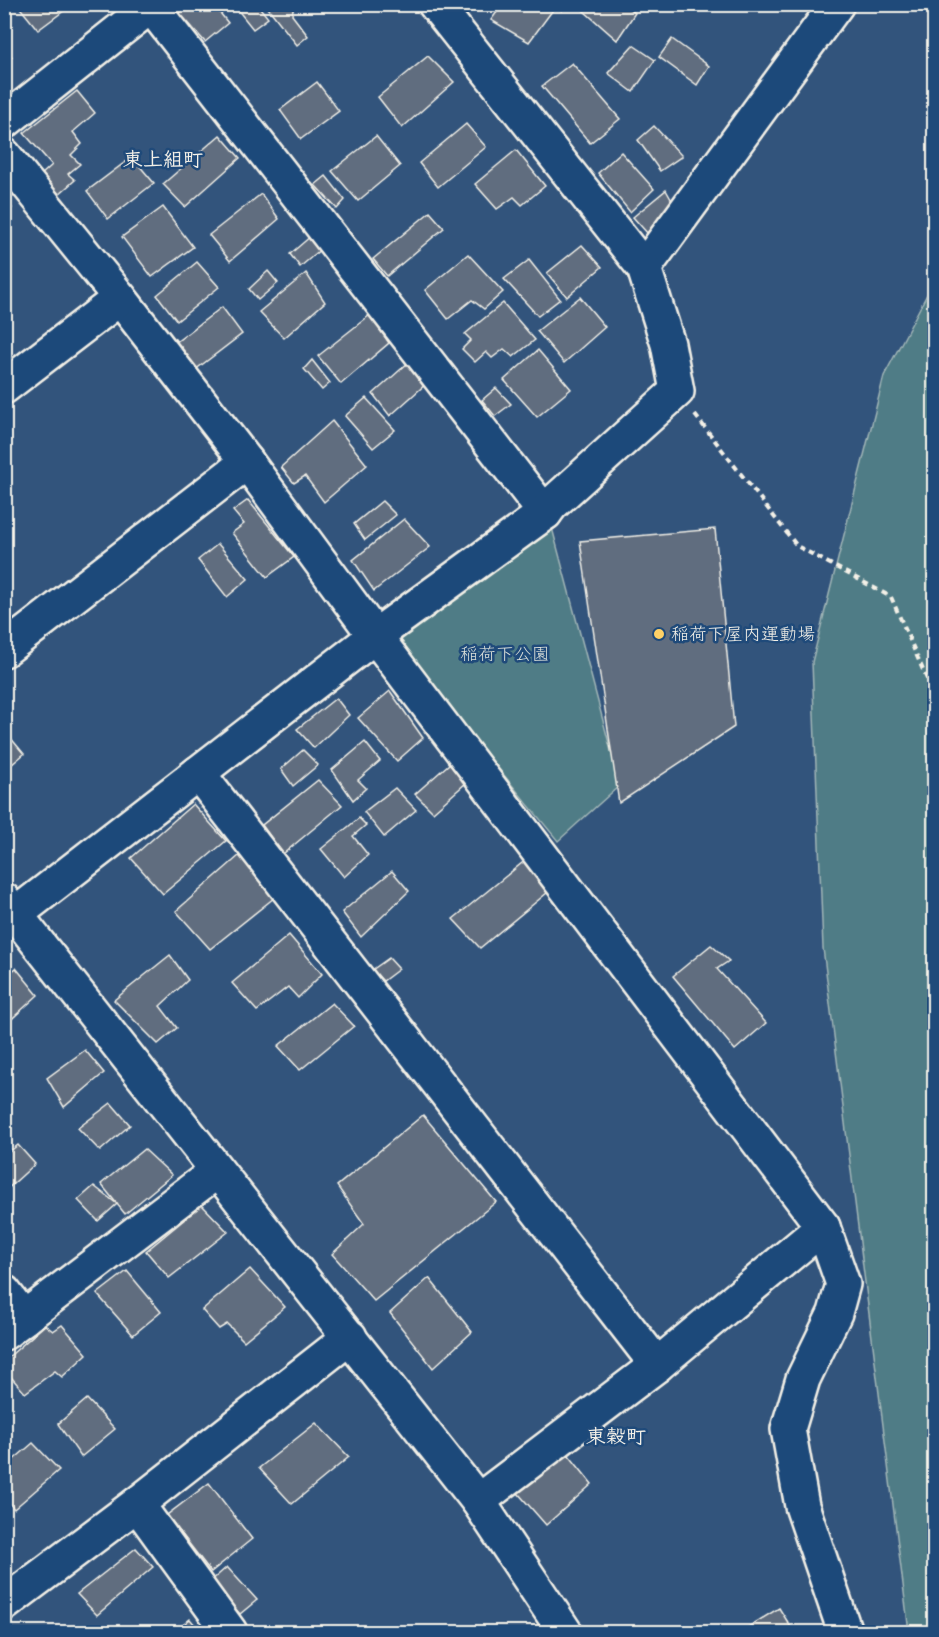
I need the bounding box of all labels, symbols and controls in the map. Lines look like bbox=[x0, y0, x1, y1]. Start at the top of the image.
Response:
district label: 東上組町 bbox=[123, 147, 203, 171]
place label: 稲荷下屋内運動場 bbox=[671, 623, 815, 645]
marker: 稲荷下屋内運動場 bbox=[652, 627, 666, 641]
park label: 稲荷下公園 bbox=[460, 643, 550, 665]
district label: 東穀町 bbox=[586, 1424, 646, 1448]

